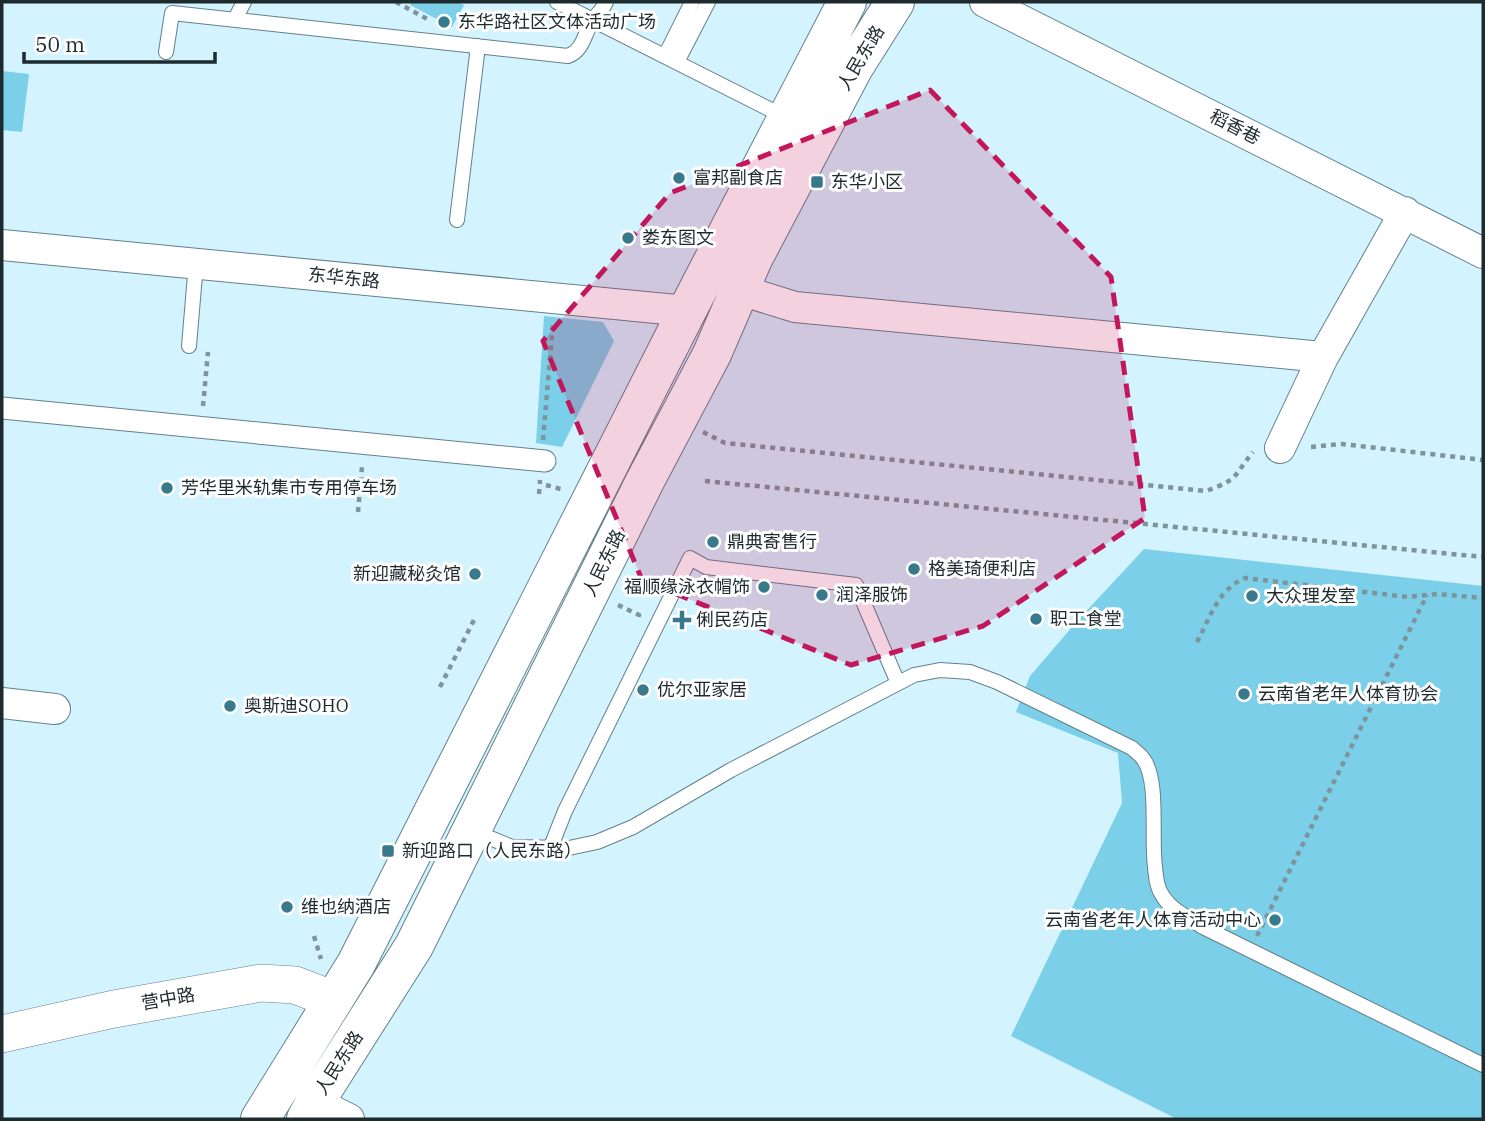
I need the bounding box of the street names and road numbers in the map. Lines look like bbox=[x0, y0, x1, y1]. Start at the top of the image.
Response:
street label: 人民东路 bbox=[832, 21, 889, 95]
street label: 稻香巷 bbox=[1206, 104, 1265, 149]
street label: 东华东路 bbox=[307, 262, 381, 293]
street label: 人民东路 bbox=[577, 525, 630, 600]
street label: 营中路 bbox=[139, 982, 196, 1015]
street label: 人民东路 bbox=[309, 1026, 368, 1099]

